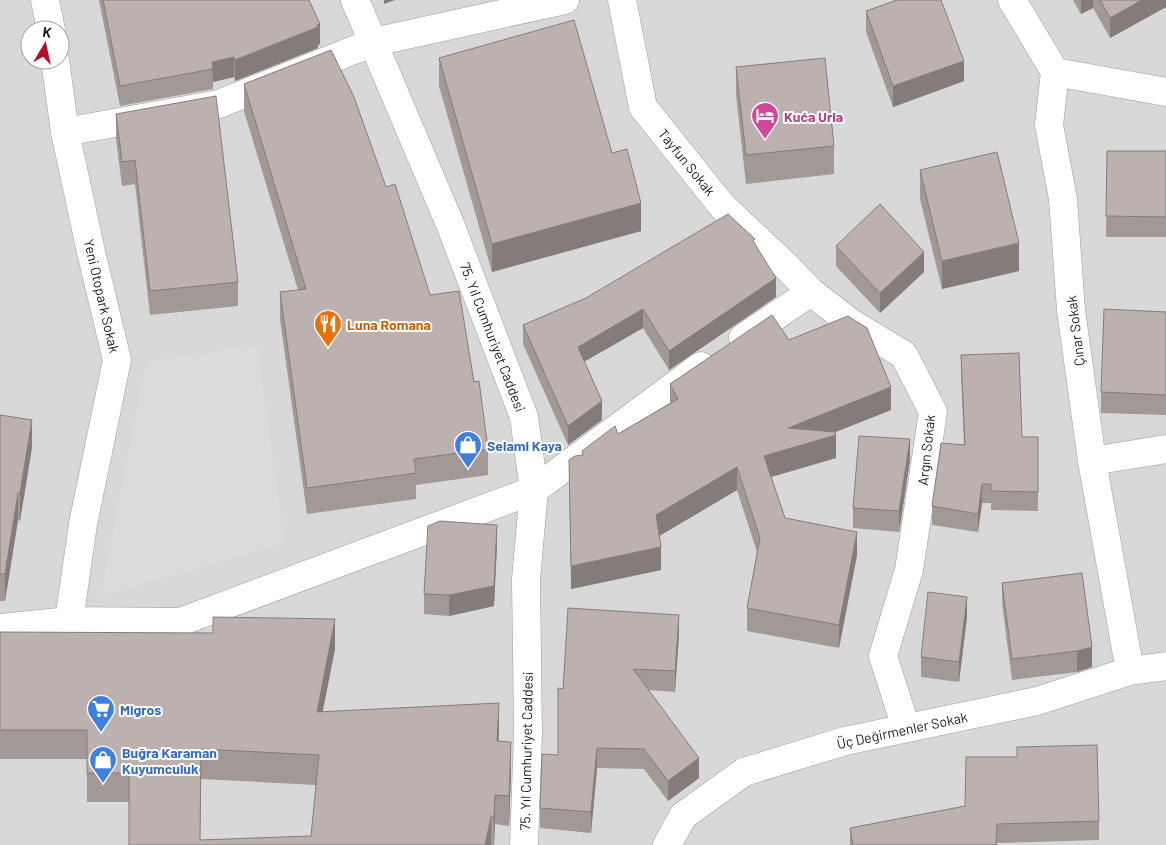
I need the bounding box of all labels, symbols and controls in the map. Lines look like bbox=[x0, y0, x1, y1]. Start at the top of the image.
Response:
north arrow bbox=[20, 20, 70, 70]
text: K bbox=[41, 23, 53, 41]
hotel icon: Kuća Urla bbox=[750, 101, 780, 140]
place label: Kuća Urla bbox=[784, 108, 843, 125]
street label: Tayfun Sokak bbox=[655, 125, 719, 199]
street label: Yeni Otopark Sokak bbox=[81, 237, 123, 355]
street label: 75. Yıl Cumhuriyet Caddesi bbox=[457, 260, 529, 414]
street label: Çınar Sokak bbox=[1062, 295, 1088, 367]
restaurant icon: Luna Romana bbox=[313, 309, 343, 348]
place label: Luna Romana bbox=[347, 316, 431, 333]
street label: Argın Sokak bbox=[914, 414, 938, 486]
shop icon: Selami Kaya bbox=[453, 430, 483, 469]
place label: Selami Kaya bbox=[487, 437, 562, 454]
street label: 75. Yıl Cumhuriyet Caddesi bbox=[516, 672, 536, 830]
supermarket icon: Migros bbox=[86, 694, 116, 733]
place label: Migros bbox=[120, 701, 161, 718]
street label: Üç Değirmenler Sokak bbox=[835, 708, 969, 752]
place label: Buğra Karaman Kuyumculuk bbox=[122, 744, 217, 777]
shop icon: Buğra Karaman Kuyumculuk bbox=[88, 745, 118, 784]

